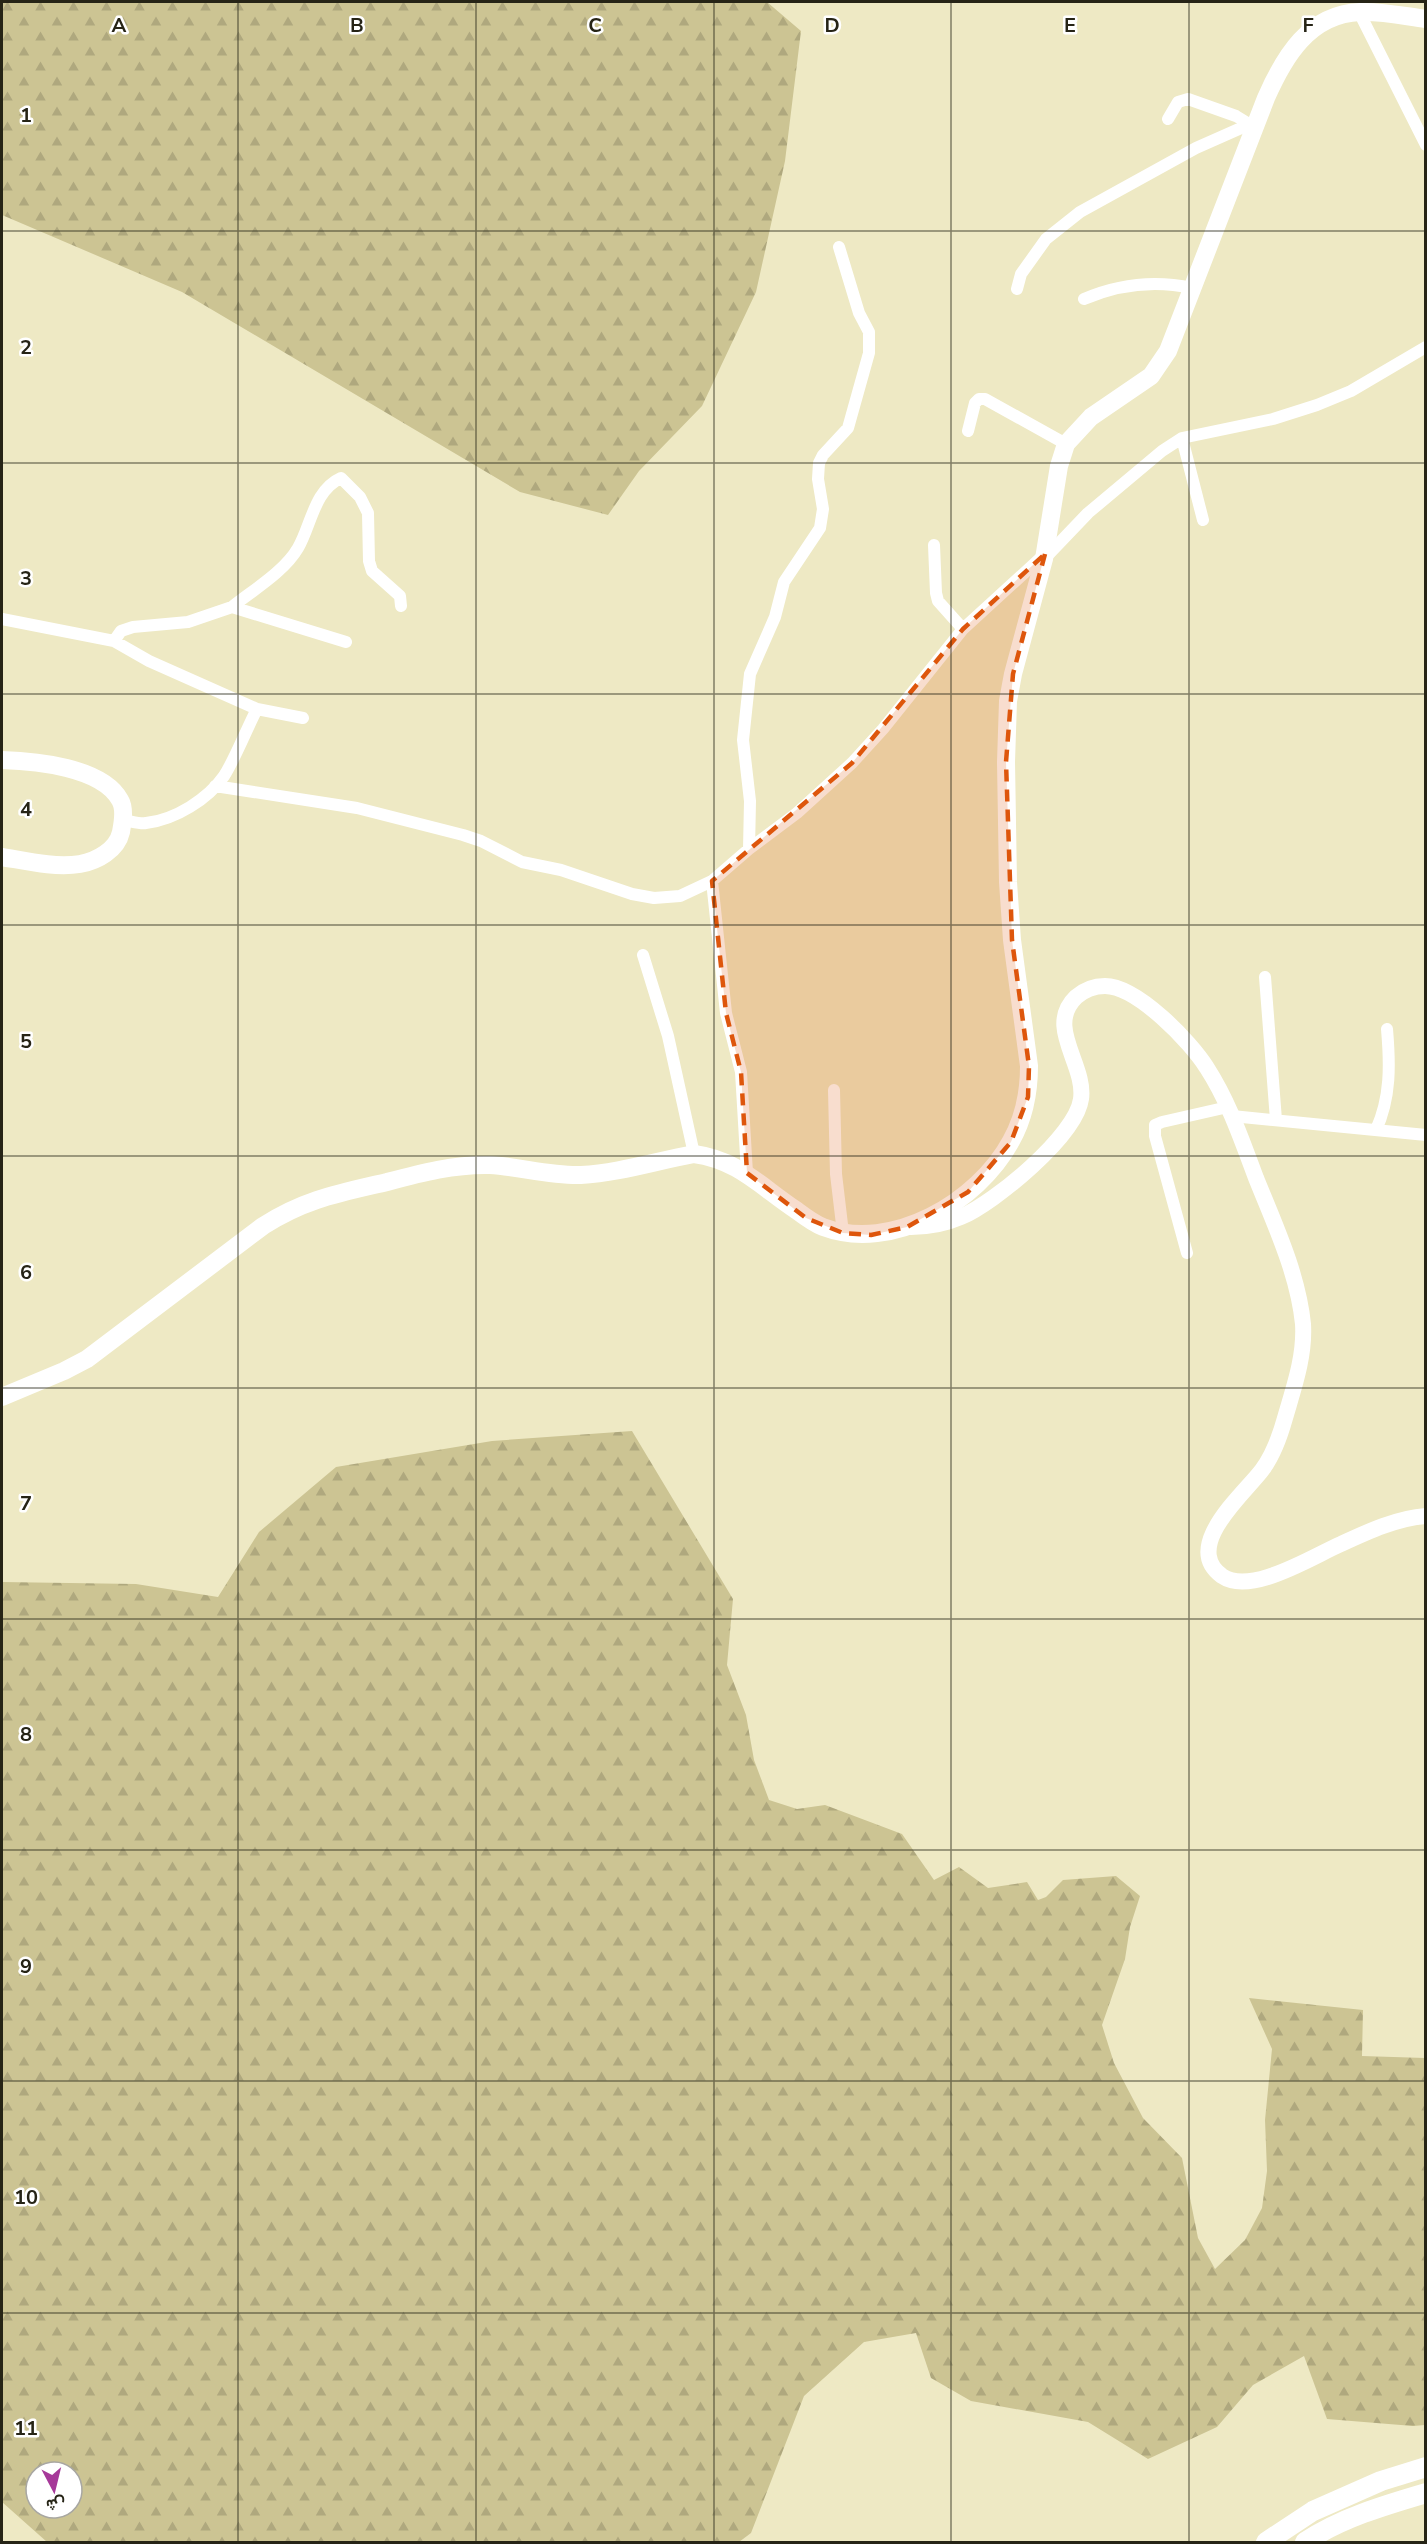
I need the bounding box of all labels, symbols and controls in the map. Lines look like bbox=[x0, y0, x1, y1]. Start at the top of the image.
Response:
text: A bbox=[112, 12, 127, 39]
text: B bbox=[350, 12, 364, 39]
text: C bbox=[588, 12, 602, 39]
text: D bbox=[824, 12, 840, 39]
text: E bbox=[1064, 12, 1076, 39]
text: F bbox=[1302, 12, 1314, 39]
text: 1 bbox=[20, 102, 32, 129]
text: 2 bbox=[20, 334, 32, 361]
text: 3 bbox=[20, 565, 32, 592]
text: 4 bbox=[20, 796, 32, 823]
text: 5 bbox=[20, 1028, 32, 1055]
text: 6 bbox=[20, 1259, 32, 1286]
text: 7 bbox=[20, 1490, 32, 1517]
text: 8 bbox=[20, 1721, 32, 1748]
text: 9 bbox=[20, 1953, 32, 1980]
text: 10 bbox=[14, 2184, 38, 2211]
text: 11 bbox=[14, 2415, 38, 2442]
north arrow bbox=[24, 2460, 84, 2520]
text: ش bbox=[45, 2492, 67, 2516]

